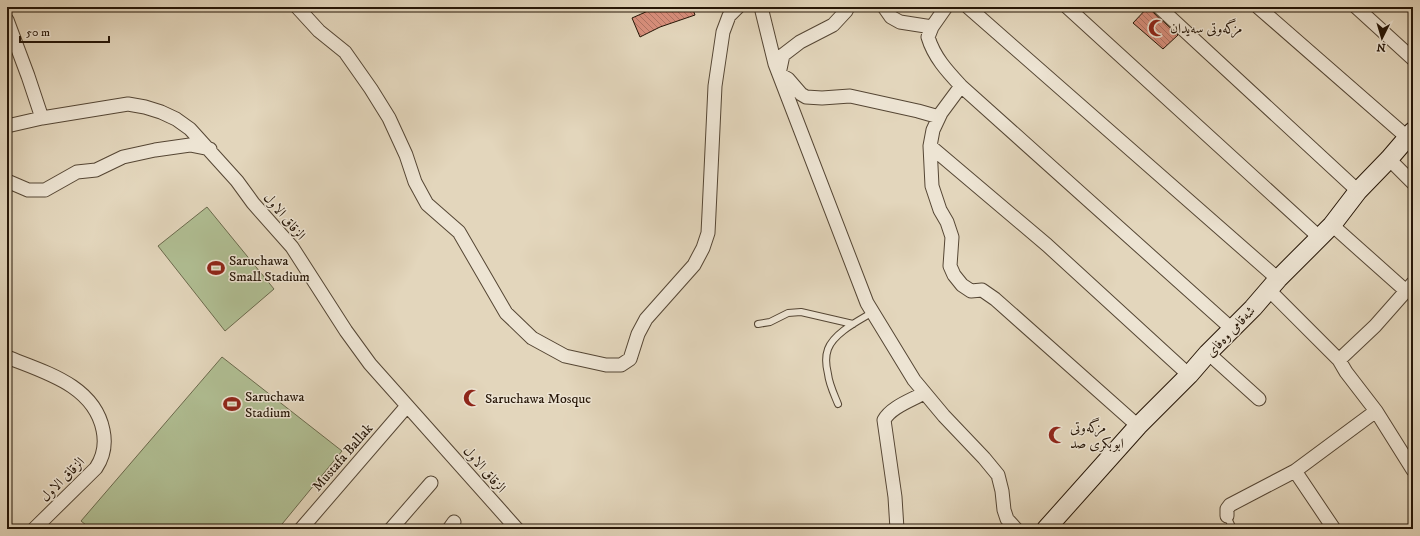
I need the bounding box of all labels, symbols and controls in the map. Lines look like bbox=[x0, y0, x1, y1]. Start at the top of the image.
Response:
scale bar bbox=[20, 18, 109, 44]
mosque icon: مزگەوتی سەیدان bbox=[1147, 18, 1167, 38]
place label: مزگەوتی سەیدان bbox=[1170, 18, 1243, 38]
north arrow bbox=[1362, 18, 1402, 58]
text: 50 m bbox=[26, 25, 50, 40]
text: N bbox=[1376, 40, 1386, 54]
street label: الزقاق الاول bbox=[259, 189, 309, 244]
place label: Saruchawa Small Stadium bbox=[229, 252, 310, 286]
sports icon: Saruchawa Small Stadium bbox=[206, 258, 226, 278]
street label: شەقامی وەفای bbox=[1202, 302, 1260, 361]
place label: Saruchawa Stadium bbox=[245, 388, 304, 422]
mosque icon: Saruchawa Mosque bbox=[462, 388, 482, 408]
place label: Saruchawa Mosque bbox=[485, 390, 591, 408]
sports icon: Saruchawa Stadium bbox=[222, 394, 242, 414]
place label: مزگەوتی ابوبکری صد bbox=[1070, 417, 1124, 453]
street label: Mustafa Ballak bbox=[308, 420, 377, 495]
mosque icon: مزگەوتی ابوبکری صد bbox=[1047, 425, 1067, 445]
street label: الزقاق الاول bbox=[459, 443, 509, 497]
street label: الزقاق الاول bbox=[36, 453, 89, 506]

